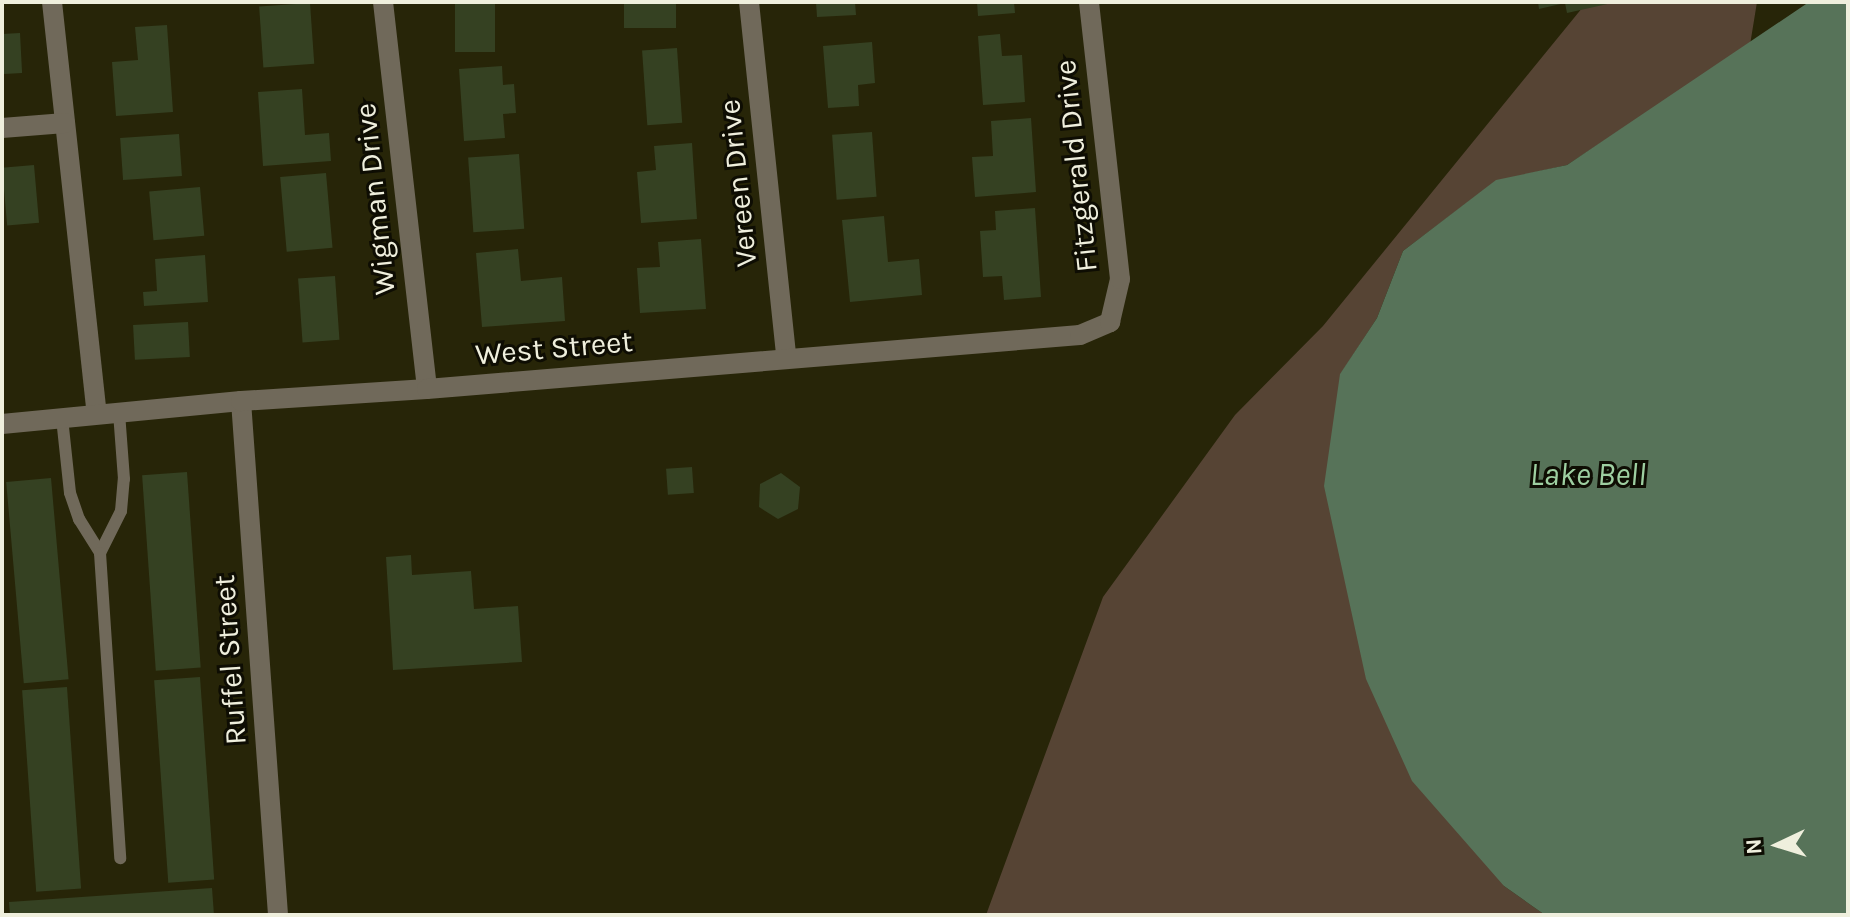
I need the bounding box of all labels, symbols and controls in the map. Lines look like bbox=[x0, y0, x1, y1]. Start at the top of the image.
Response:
street label: Fitzgerald Drive bbox=[1047, 58, 1105, 274]
street label: Vereen Drive bbox=[711, 97, 765, 269]
street label: Wigman Drive bbox=[347, 101, 403, 297]
street label: West Street bbox=[474, 323, 634, 373]
water label: Lake Bell bbox=[1530, 456, 1646, 494]
street label: Ruffel Street bbox=[206, 574, 254, 746]
north arrow bbox=[1738, 805, 1818, 885]
text: N bbox=[1741, 838, 1768, 855]

